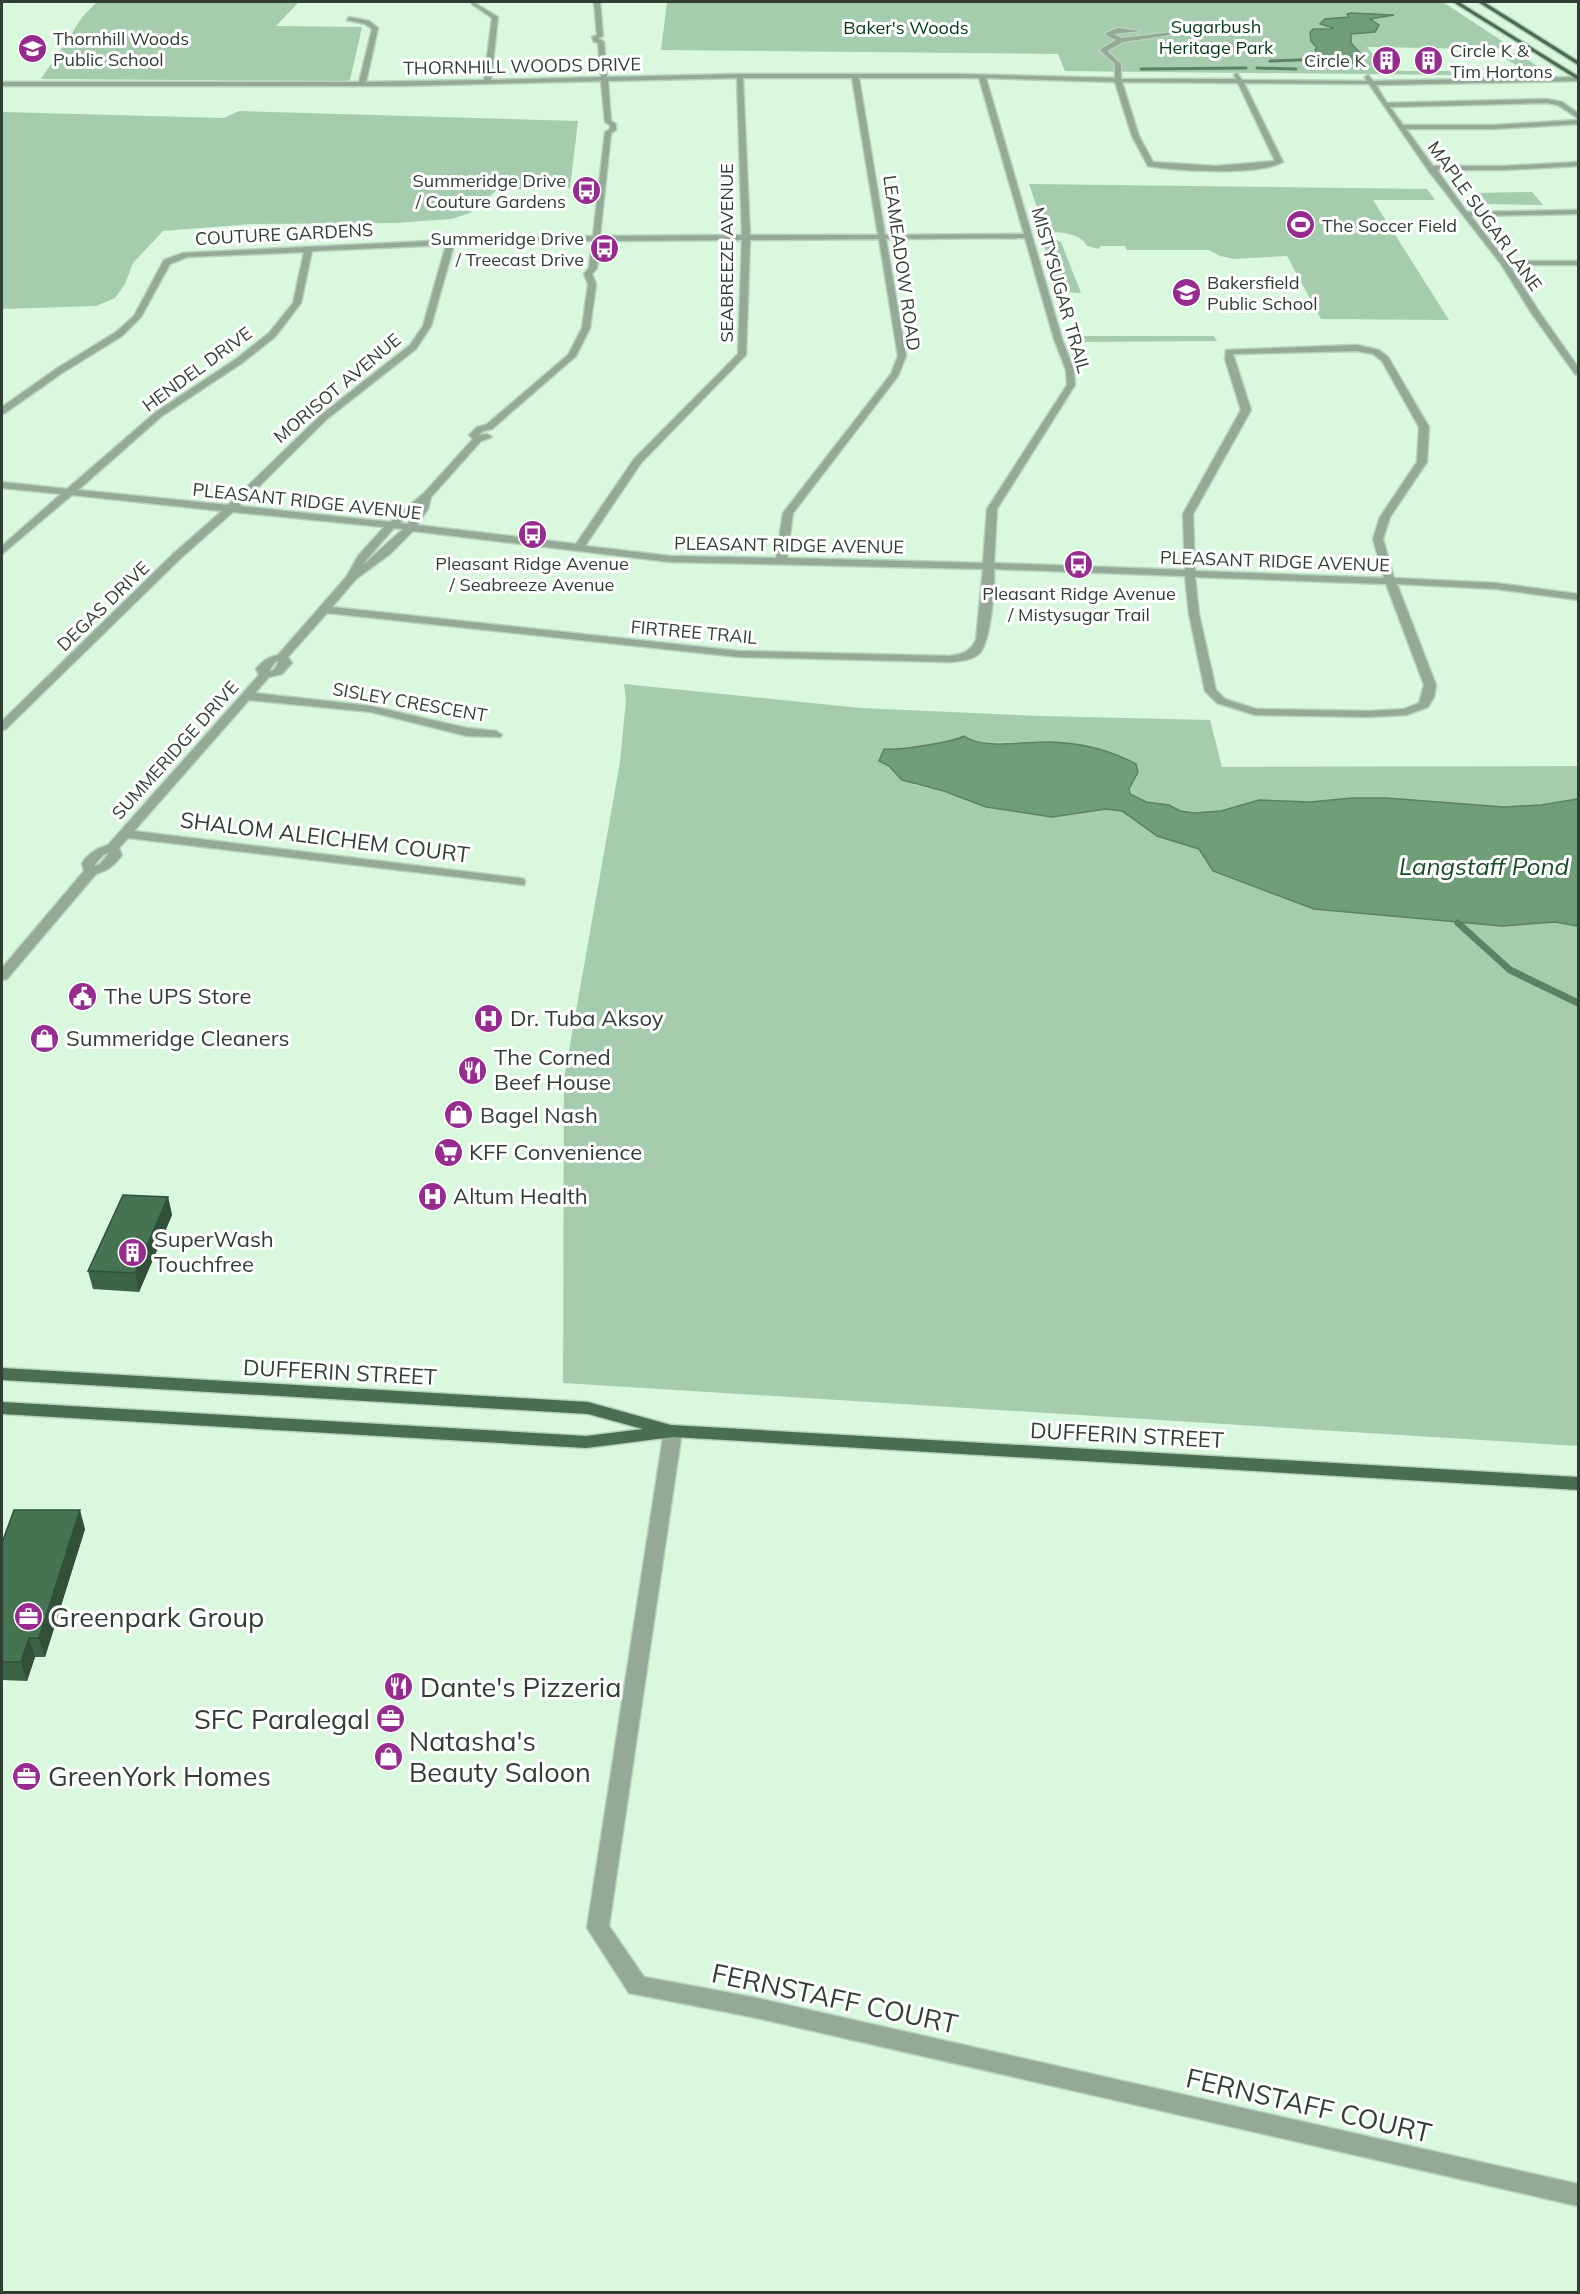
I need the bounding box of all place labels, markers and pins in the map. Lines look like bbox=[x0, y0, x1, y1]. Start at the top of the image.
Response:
place label: Thornhill Woods Public School bbox=[53, 27, 189, 71]
school or university icon: Thornhill Woods Public School bbox=[16, 32, 48, 64]
place label: Circle K & Tim Hortons bbox=[1450, 39, 1553, 83]
building icon: Circle K bbox=[1371, 44, 1403, 76]
building icon: Circle K & Tim Hortons bbox=[1413, 44, 1445, 76]
place label: Circle K bbox=[1304, 49, 1367, 72]
place label: Summeridge Drive / Couture Gardens bbox=[413, 169, 566, 213]
bus stop icon: Summeridge Drive / Couture Gardens bbox=[571, 174, 603, 206]
sports icon: The Soccer Field bbox=[1285, 209, 1317, 241]
place label: The Soccer Field bbox=[1322, 214, 1457, 237]
place label: Summeridge Drive / Treecast Drive bbox=[431, 227, 584, 271]
bus stop icon: Summeridge Drive / Treecast Drive bbox=[589, 232, 621, 264]
place label: Bakersfield Public School bbox=[1207, 271, 1317, 315]
school or university icon: Bakersfield Public School bbox=[1170, 276, 1202, 308]
bus stop icon: Pleasant Ridge Avenue / Seabreeze Avenue bbox=[516, 518, 548, 550]
bus stop icon: Pleasant Ridge Avenue / Mistysugar Trail bbox=[1063, 548, 1095, 580]
place label: Pleasant Ridge Avenue / Seabreeze Avenue bbox=[435, 552, 629, 596]
place label: Pleasant Ridge Avenue / Mistysugar Trail bbox=[982, 582, 1176, 626]
public building icon: The UPS Store bbox=[67, 980, 99, 1012]
place label: The UPS Store bbox=[104, 982, 251, 1010]
hospital icon: Dr. Tuba Aksoy bbox=[473, 1002, 505, 1034]
place label: Dr. Tuba Aksoy bbox=[510, 1004, 664, 1032]
shop icon: Summeridge Cleaners bbox=[29, 1022, 61, 1054]
place label: Summeridge Cleaners bbox=[66, 1024, 290, 1052]
place label: The Corned Beef House bbox=[494, 1043, 611, 1096]
restaurant icon: The Corned Beef House bbox=[457, 1054, 489, 1086]
shop icon: Bagel Nash bbox=[443, 1099, 475, 1131]
place label: Bagel Nash bbox=[480, 1101, 598, 1129]
supermarket icon: KFF Convenience bbox=[432, 1136, 464, 1168]
place label: KFF Convenience bbox=[469, 1138, 642, 1166]
hospital icon: Altum Health bbox=[416, 1180, 448, 1212]
place label: Altum Health bbox=[453, 1182, 588, 1210]
place label: SuperWash Touchfree bbox=[154, 1225, 274, 1278]
building icon: SuperWash Touchfree bbox=[117, 1236, 149, 1268]
place label: Greenpark Group bbox=[50, 1600, 264, 1634]
office icon: Greenpark Group bbox=[13, 1601, 45, 1633]
place label: Dante's Pizzeria bbox=[420, 1670, 621, 1704]
restaurant icon: Dante's Pizzeria bbox=[383, 1671, 415, 1703]
place label: SFC Paralegal bbox=[194, 1702, 370, 1736]
office icon: SFC Paralegal bbox=[375, 1703, 407, 1735]
place label: Natasha's Beauty Saloon bbox=[409, 1724, 591, 1789]
shop icon: Natasha's Beauty Saloon bbox=[372, 1741, 404, 1773]
place label: GreenYork Homes bbox=[48, 1759, 271, 1793]
office icon: GreenYork Homes bbox=[11, 1760, 43, 1792]

